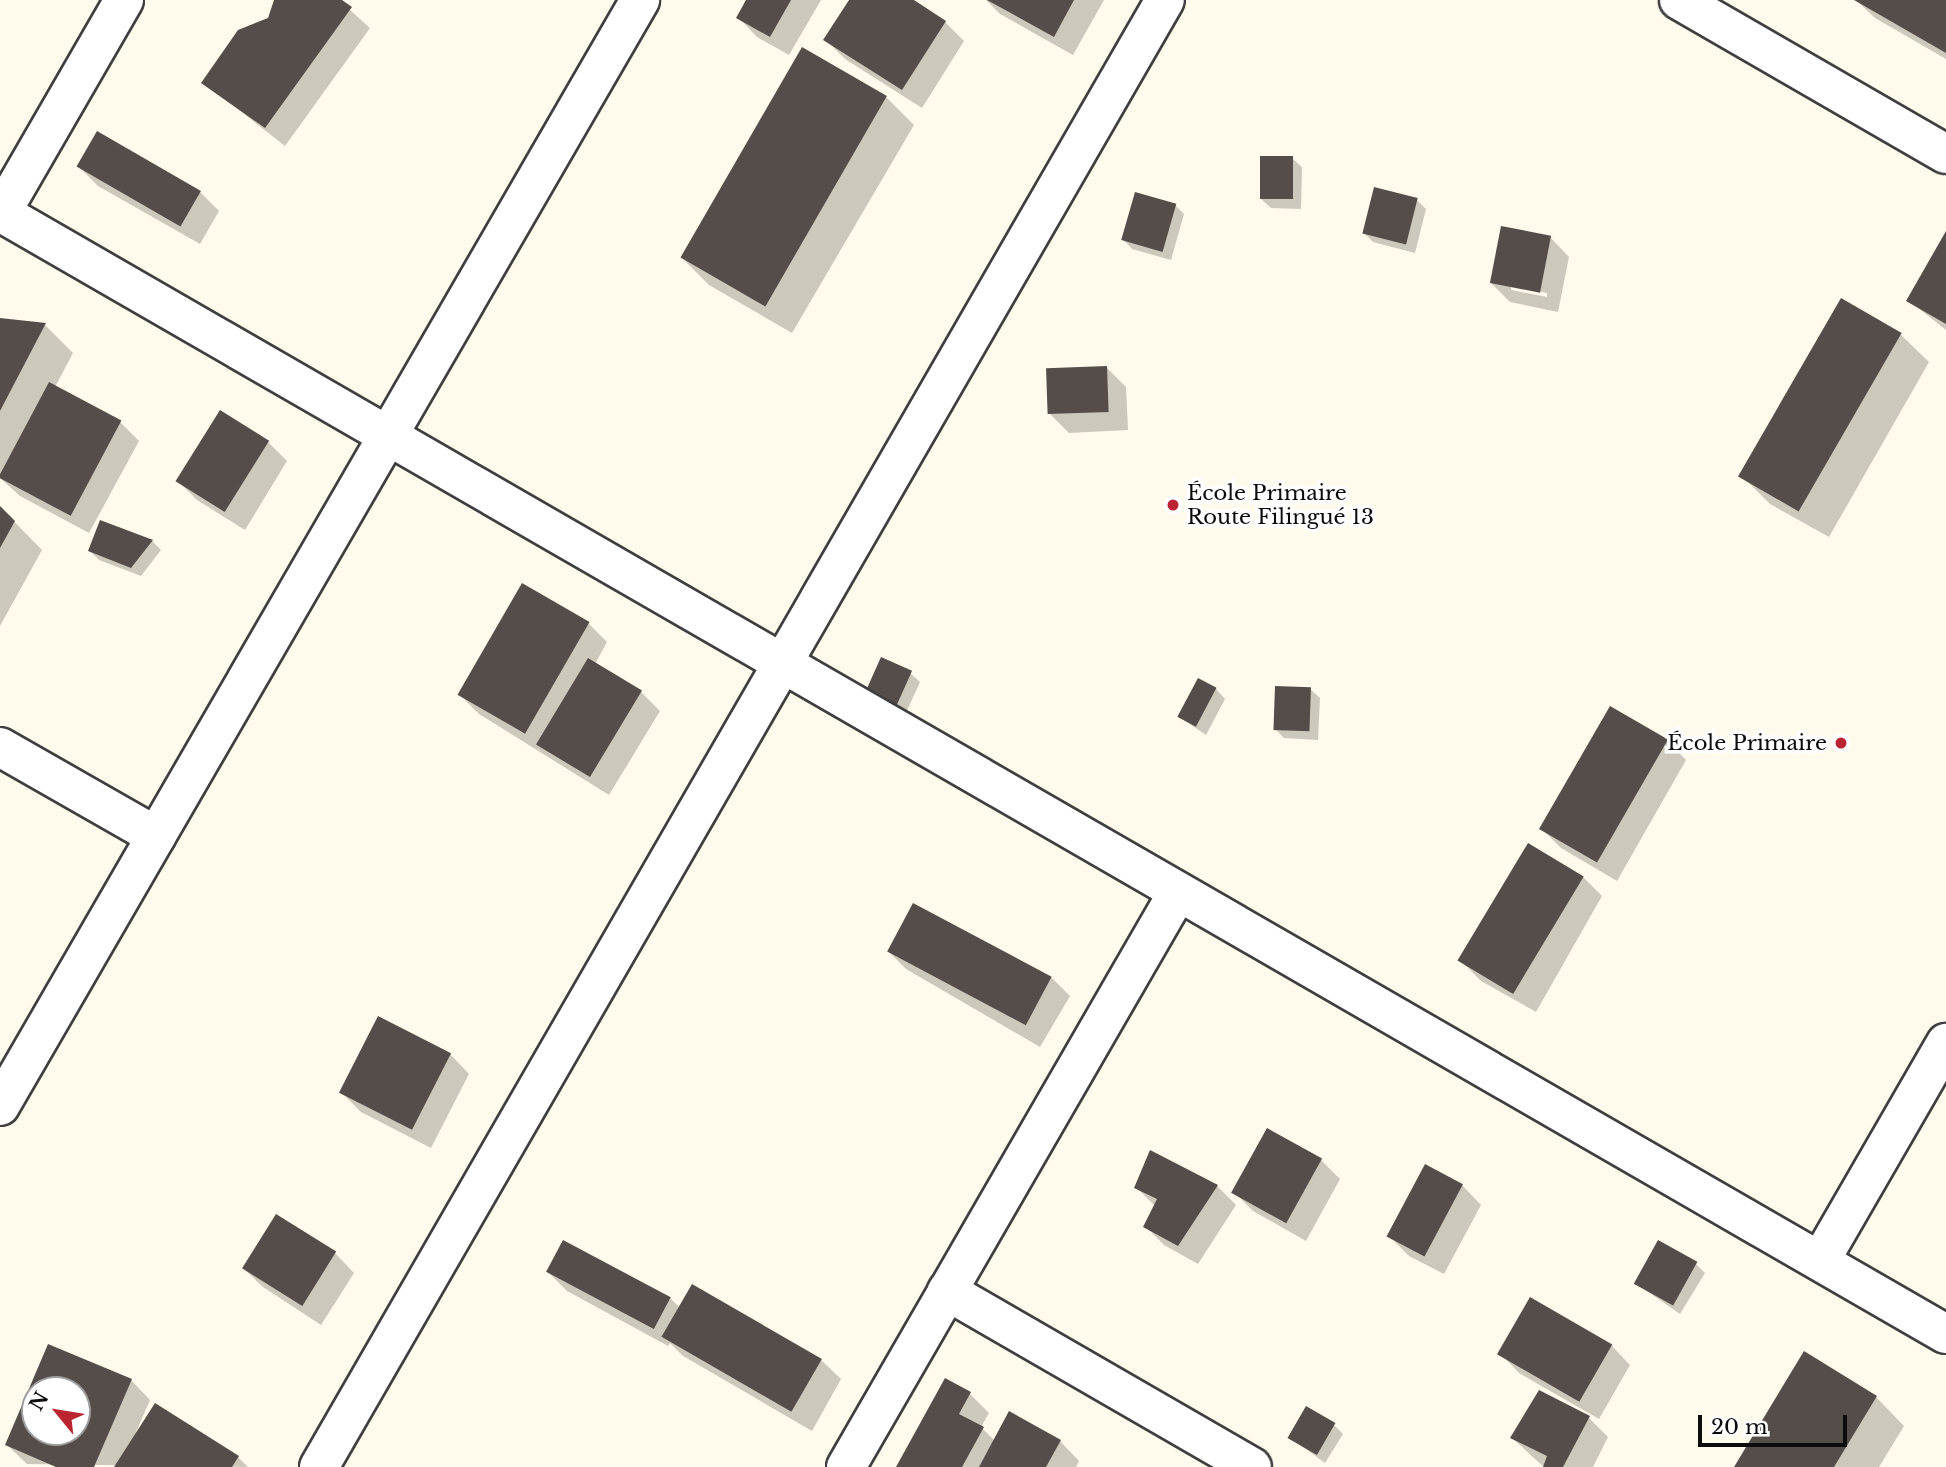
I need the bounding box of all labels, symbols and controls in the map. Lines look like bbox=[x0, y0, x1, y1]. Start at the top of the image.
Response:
place label: École Primaire Route Filingué 13 bbox=[1187, 480, 1374, 530]
marker: École Primaire Route Filingué 13 bbox=[1165, 497, 1181, 513]
place label: École Primaire bbox=[1667, 730, 1827, 756]
marker: École Primaire bbox=[1833, 735, 1849, 751]
north arrow bbox=[21, 1376, 91, 1446]
text: N bbox=[25, 1388, 54, 1415]
scale bar bbox=[1701, 1400, 1850, 1444]
text: 20 m bbox=[1711, 1414, 1768, 1440]

